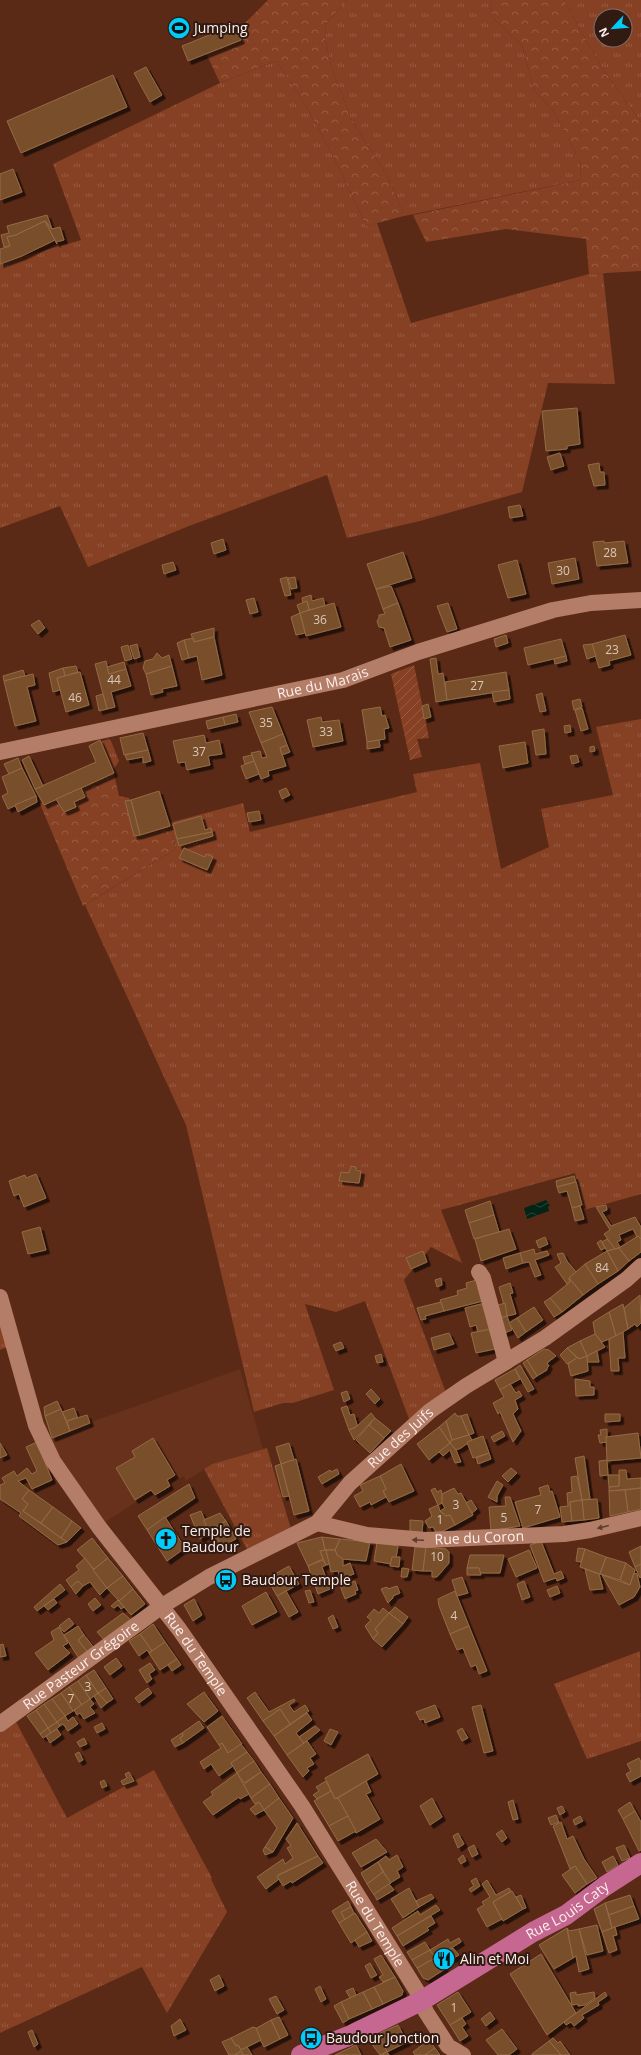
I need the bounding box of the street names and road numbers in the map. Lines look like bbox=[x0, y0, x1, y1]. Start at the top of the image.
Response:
street label: Rue du Marais bbox=[275, 661, 371, 703]
street label: Rue des Juifs bbox=[363, 1402, 437, 1472]
street label: Rue du Coron bbox=[434, 1526, 524, 1549]
street label: Rue du Temple bbox=[160, 1608, 232, 1699]
street label: Rue Pasteur Grégoire bbox=[19, 1616, 143, 1713]
street label: Rue Louis Caty bbox=[522, 1876, 613, 1943]
street label: Rue du Temple bbox=[342, 1877, 410, 1970]

